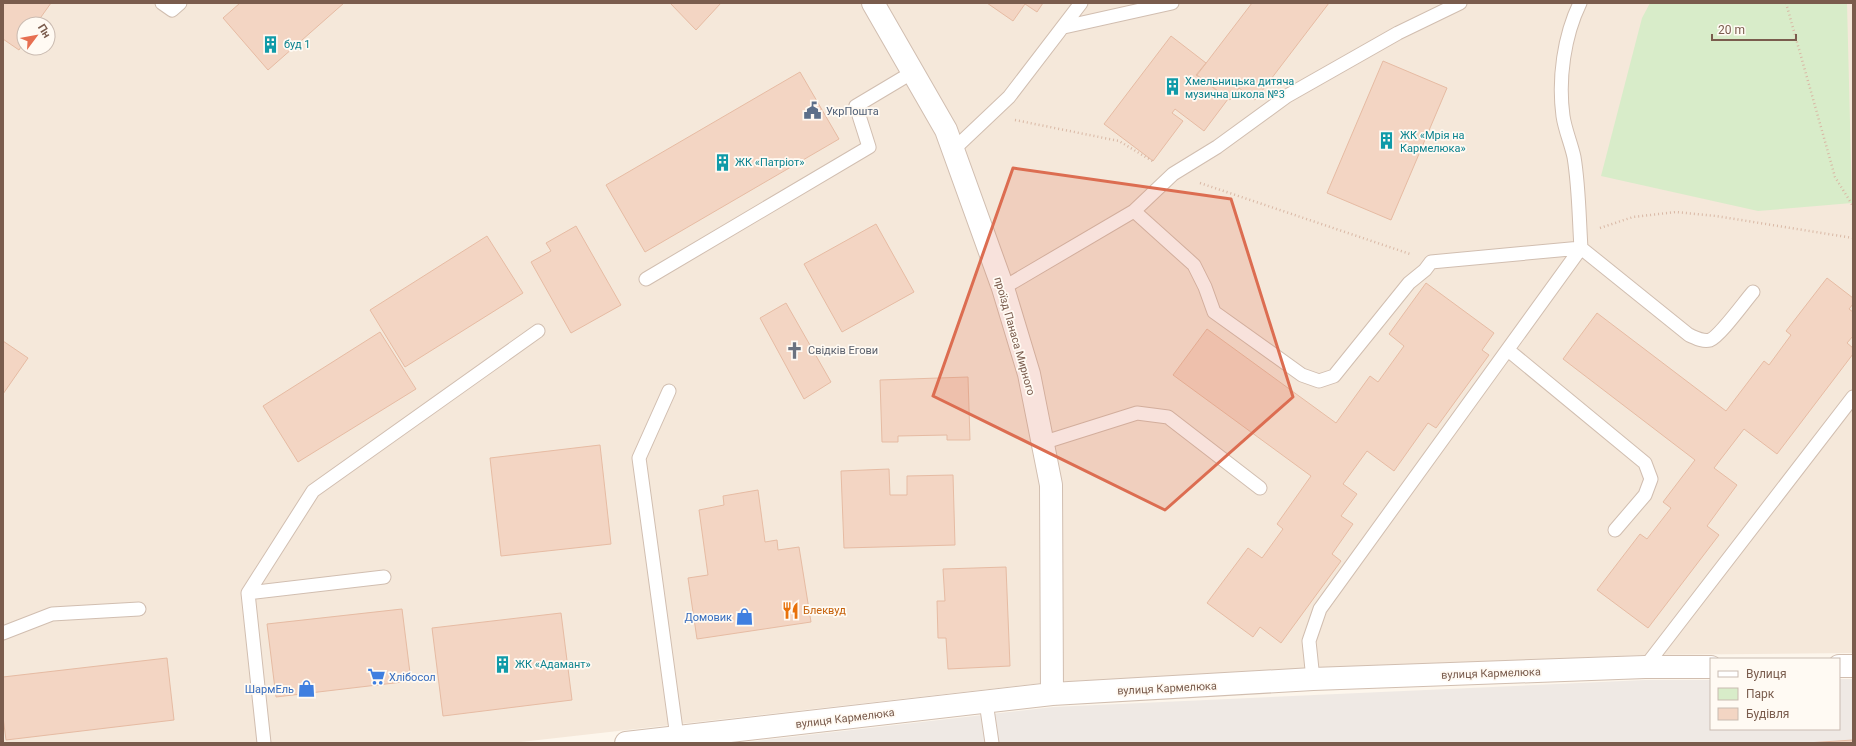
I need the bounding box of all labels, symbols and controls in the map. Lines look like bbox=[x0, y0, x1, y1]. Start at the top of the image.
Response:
north arrow bbox=[16, 16, 56, 56]
scale bar bbox=[1712, 16, 1796, 42]
text: Пн bbox=[35, 22, 53, 40]
text: 20 m bbox=[1718, 23, 1745, 37]
building icon: буд 1 bbox=[261, 34, 281, 54]
place label: буд 1 bbox=[284, 38, 311, 51]
place label: Хмельницька дитяча музична школа №3 bbox=[1185, 75, 1294, 101]
building icon: Хмельницька дитяча музична школа №3 bbox=[1162, 77, 1182, 97]
public building icon: УкрПошта bbox=[803, 101, 823, 121]
place label: УкрПошта bbox=[826, 105, 879, 118]
place label: ЖК «Мрія на Кармелюка» bbox=[1400, 129, 1466, 155]
building icon: ЖК «Мрія на Кармелюка» bbox=[1377, 131, 1397, 151]
building icon: ЖК «Патріот» bbox=[712, 152, 732, 172]
place label: ЖК «Патріот» bbox=[735, 156, 804, 169]
street label: проїзд Панаса Мирного bbox=[991, 275, 1038, 397]
church icon: Свідків Егови bbox=[785, 340, 805, 360]
place label: Свідків Егови bbox=[808, 344, 878, 357]
restaurant icon: Блеквуд bbox=[780, 600, 800, 620]
place label: Блеквуд bbox=[803, 604, 846, 617]
shop icon: Домовик bbox=[735, 607, 755, 627]
place label: Домовик bbox=[684, 611, 732, 624]
building icon: ЖК «Адамант» bbox=[492, 654, 512, 674]
place label: ЖК «Адамант» bbox=[515, 658, 591, 671]
legend bbox=[1710, 658, 1840, 730]
street label: вулиця Кармелюка bbox=[1441, 665, 1541, 682]
supermarket icon: Хлібосол bbox=[366, 667, 386, 687]
text: Вулиця bbox=[1746, 667, 1787, 681]
place label: Хлібосол bbox=[389, 671, 436, 684]
shop icon: ШармЕль bbox=[297, 679, 317, 699]
street label: вулиця Кармелюка bbox=[1117, 679, 1217, 698]
place label: ШармЕль bbox=[245, 683, 294, 696]
text: Парк bbox=[1746, 687, 1775, 701]
street label: вулиця Кармелюка bbox=[795, 706, 895, 731]
text: Будівля bbox=[1746, 707, 1789, 721]

